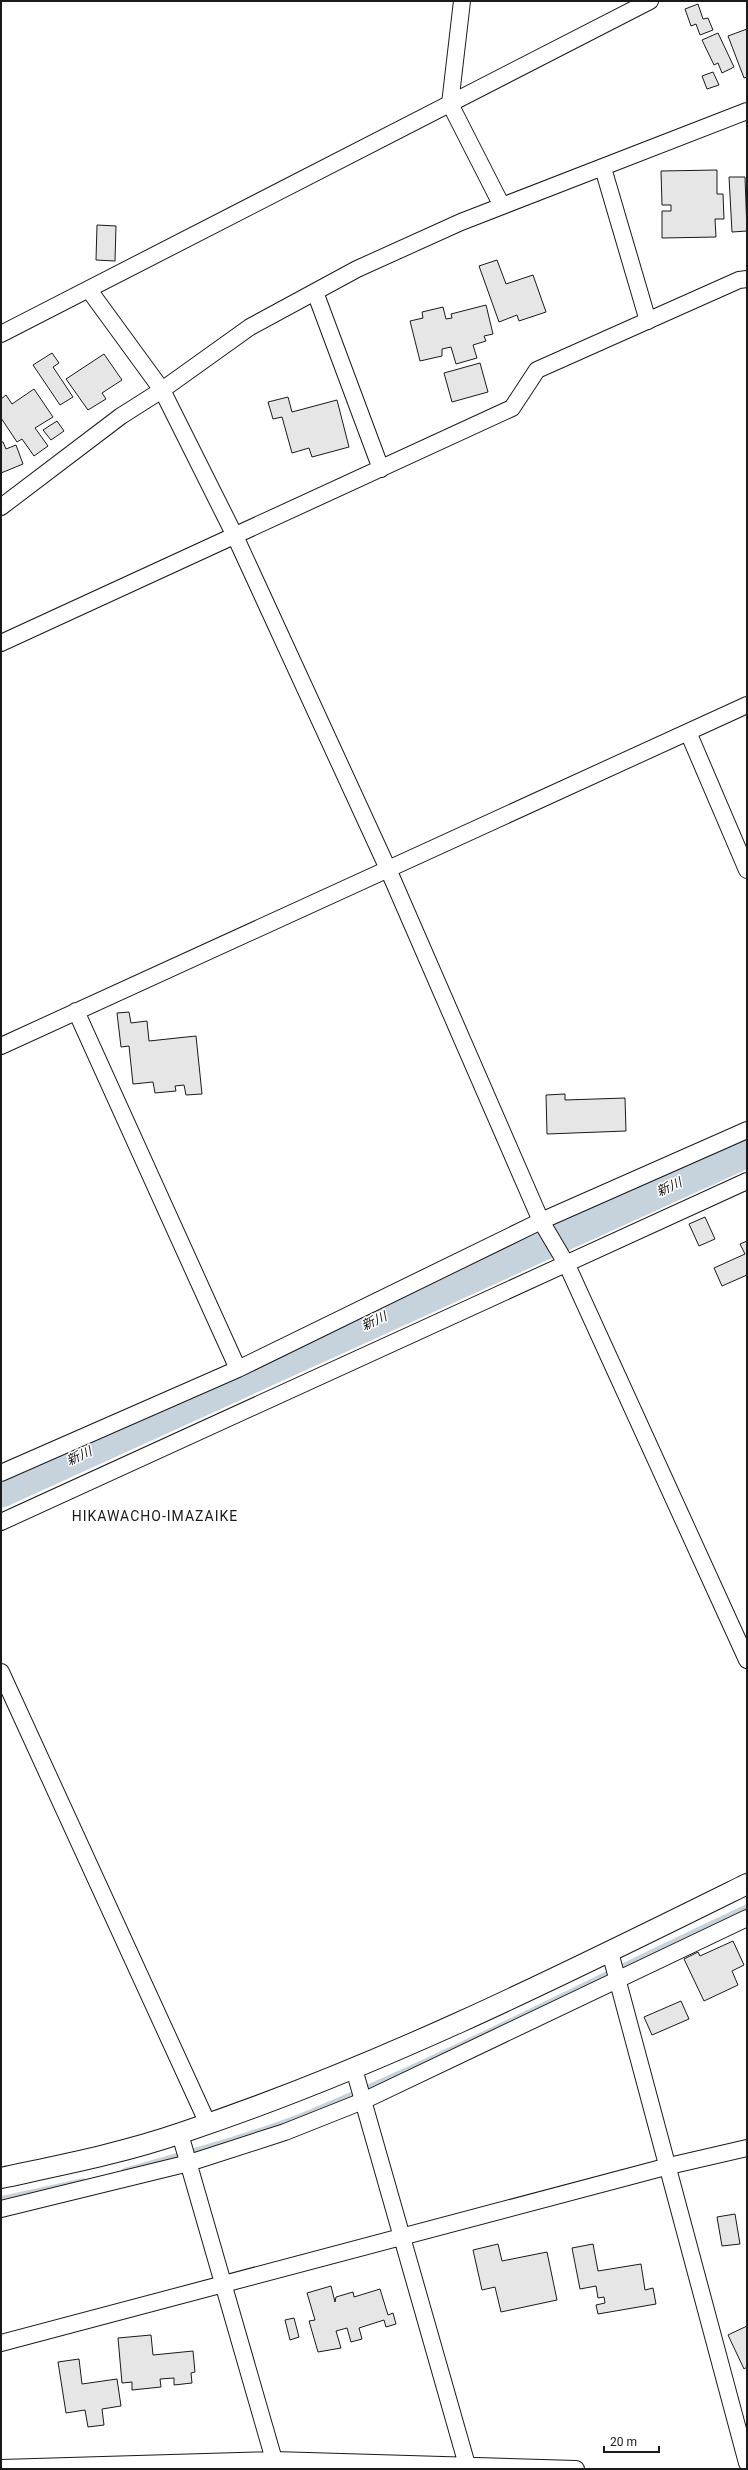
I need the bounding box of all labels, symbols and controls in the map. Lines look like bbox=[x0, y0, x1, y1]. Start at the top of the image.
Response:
water label: 新川 bbox=[654, 1174, 686, 1199]
water label: 新川 bbox=[359, 1308, 391, 1333]
water label: 新川 bbox=[64, 1443, 96, 1468]
district label: HIKAWACHO-IMAZAIKE bbox=[72, 1508, 238, 1524]
scale bar bbox=[604, 2428, 659, 2454]
text: 20 m bbox=[610, 2435, 637, 2449]

